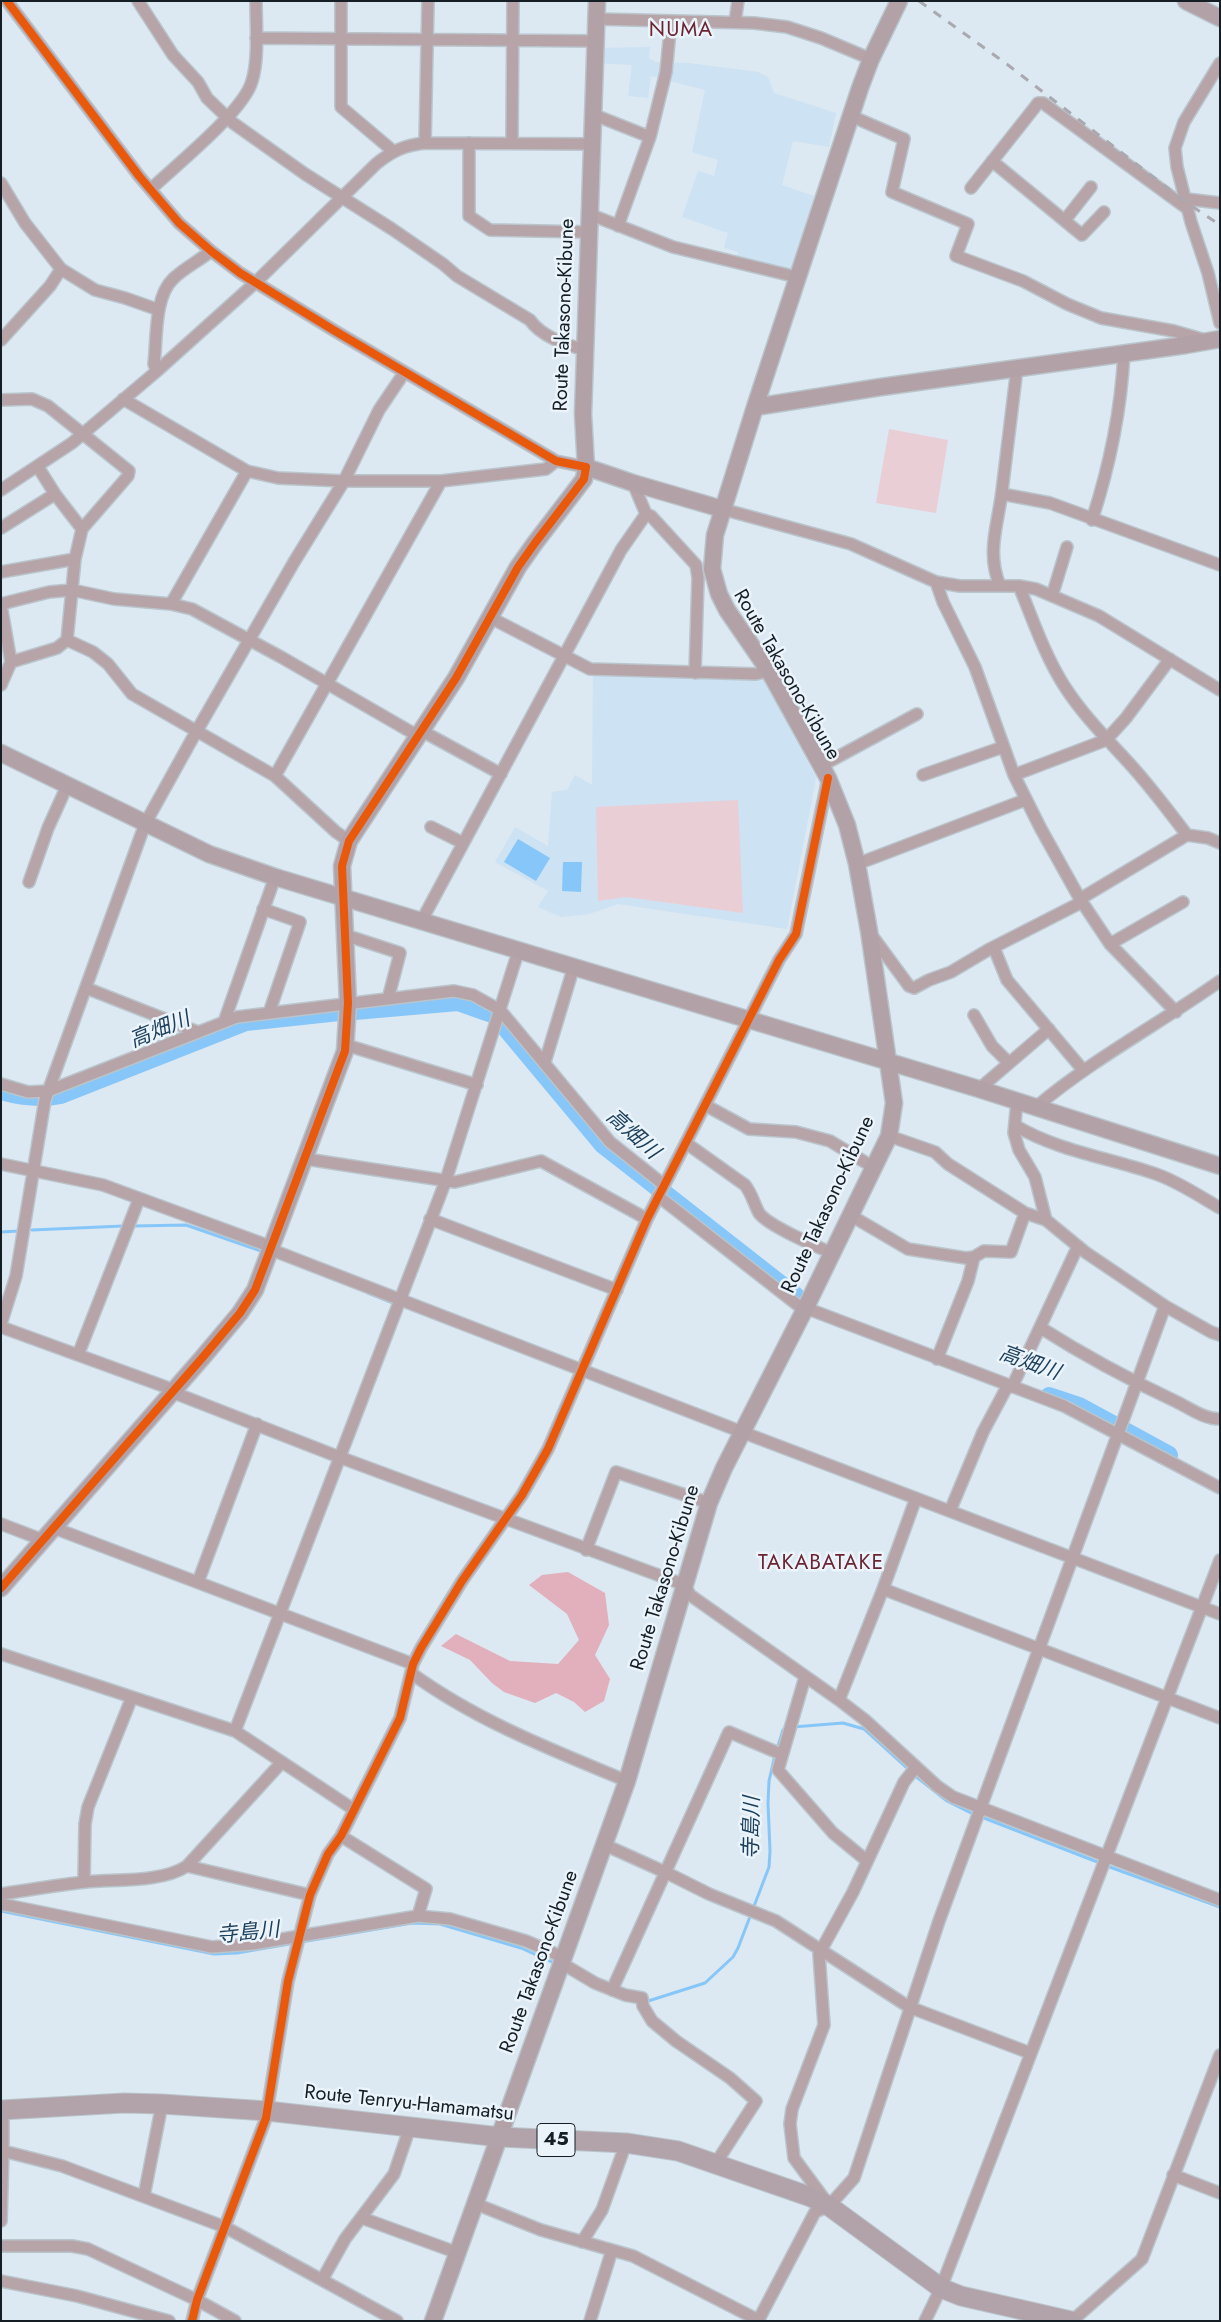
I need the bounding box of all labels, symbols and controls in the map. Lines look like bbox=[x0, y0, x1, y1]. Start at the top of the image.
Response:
district label: NUMA bbox=[648, 18, 714, 44]
street label: Route Takasono-Kibune bbox=[550, 218, 580, 412]
street label: Route Takasono-Kibune bbox=[727, 585, 845, 765]
water label: 高畑川 bbox=[126, 1008, 194, 1054]
water label: 高畑川 bbox=[600, 1105, 664, 1165]
street label: Route Takasono-Kibune bbox=[777, 1113, 881, 1297]
water label: 高畑川 bbox=[995, 1341, 1063, 1387]
street label: Route Takasono-Kibune bbox=[626, 1482, 706, 1674]
district label: TAKABATAKE bbox=[757, 1551, 885, 1577]
water label: 寺島川 bbox=[740, 1796, 766, 1860]
street label: Route Takasono-Kibune bbox=[496, 1867, 584, 2057]
water label: 寺島川 bbox=[215, 1918, 281, 1950]
street label: Route Tenryu-Hamamatsu bbox=[303, 2081, 515, 2127]
road number: 45 bbox=[537, 2124, 575, 2156]

